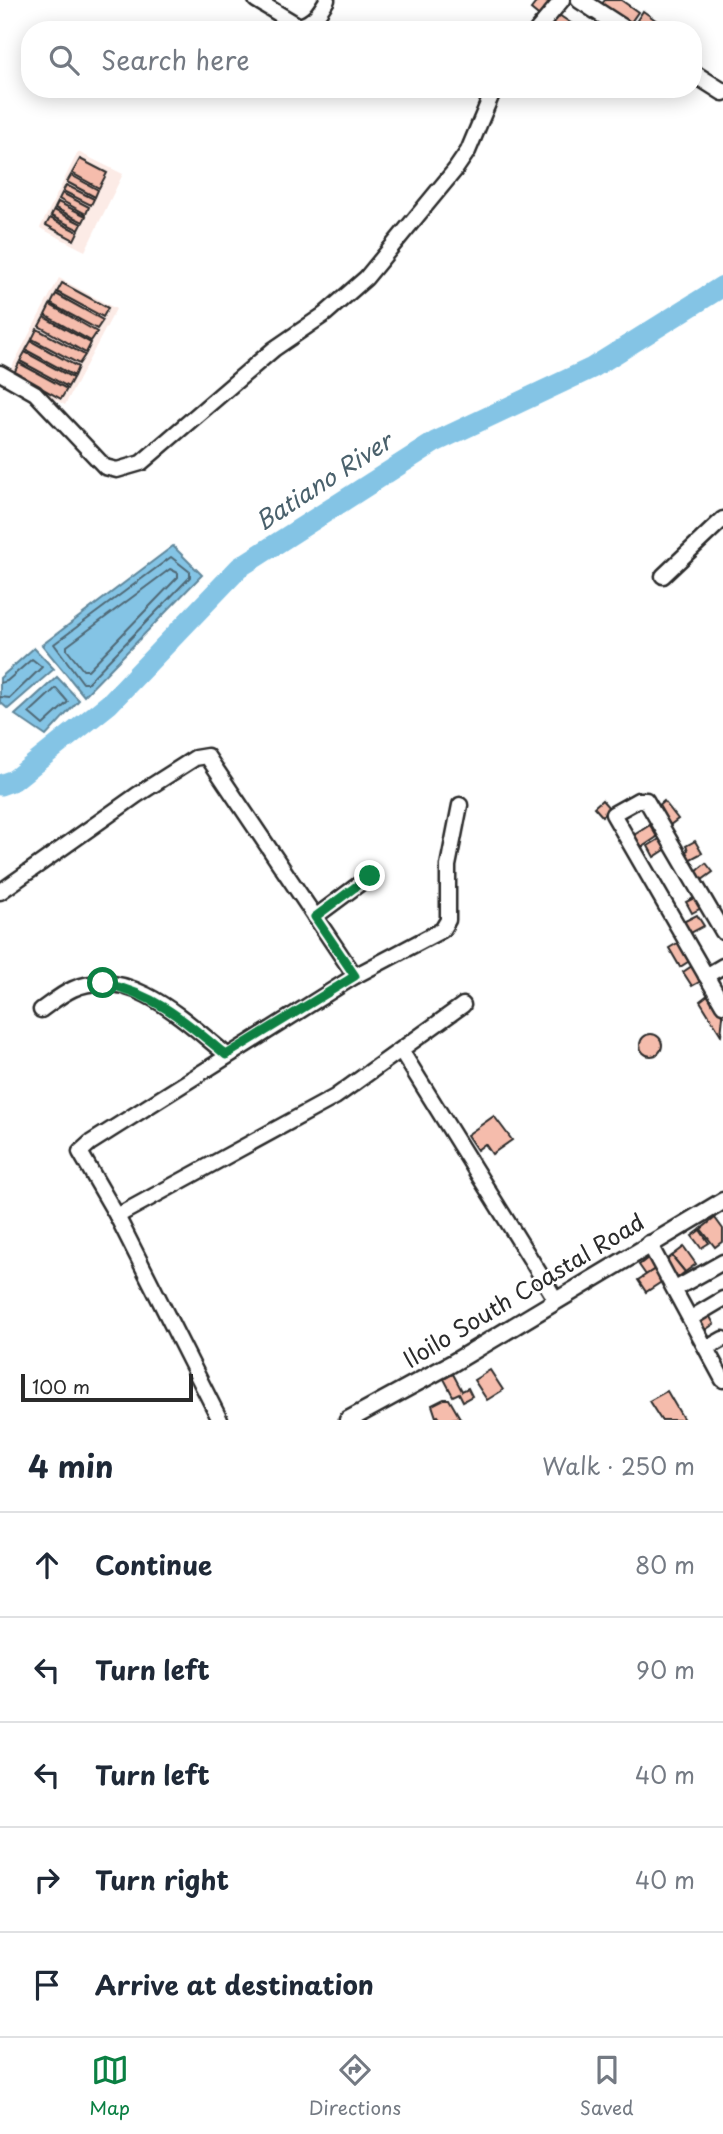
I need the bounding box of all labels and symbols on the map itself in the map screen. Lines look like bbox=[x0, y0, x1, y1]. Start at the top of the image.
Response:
water label: Batiano River bbox=[248, 421, 401, 538]
route end bbox=[354, 860, 385, 891]
route start bbox=[87, 967, 118, 998]
street label: Iloilo South Coastal Road bbox=[396, 1204, 650, 1376]
scale bar bbox=[21, 1371, 192, 1403]

